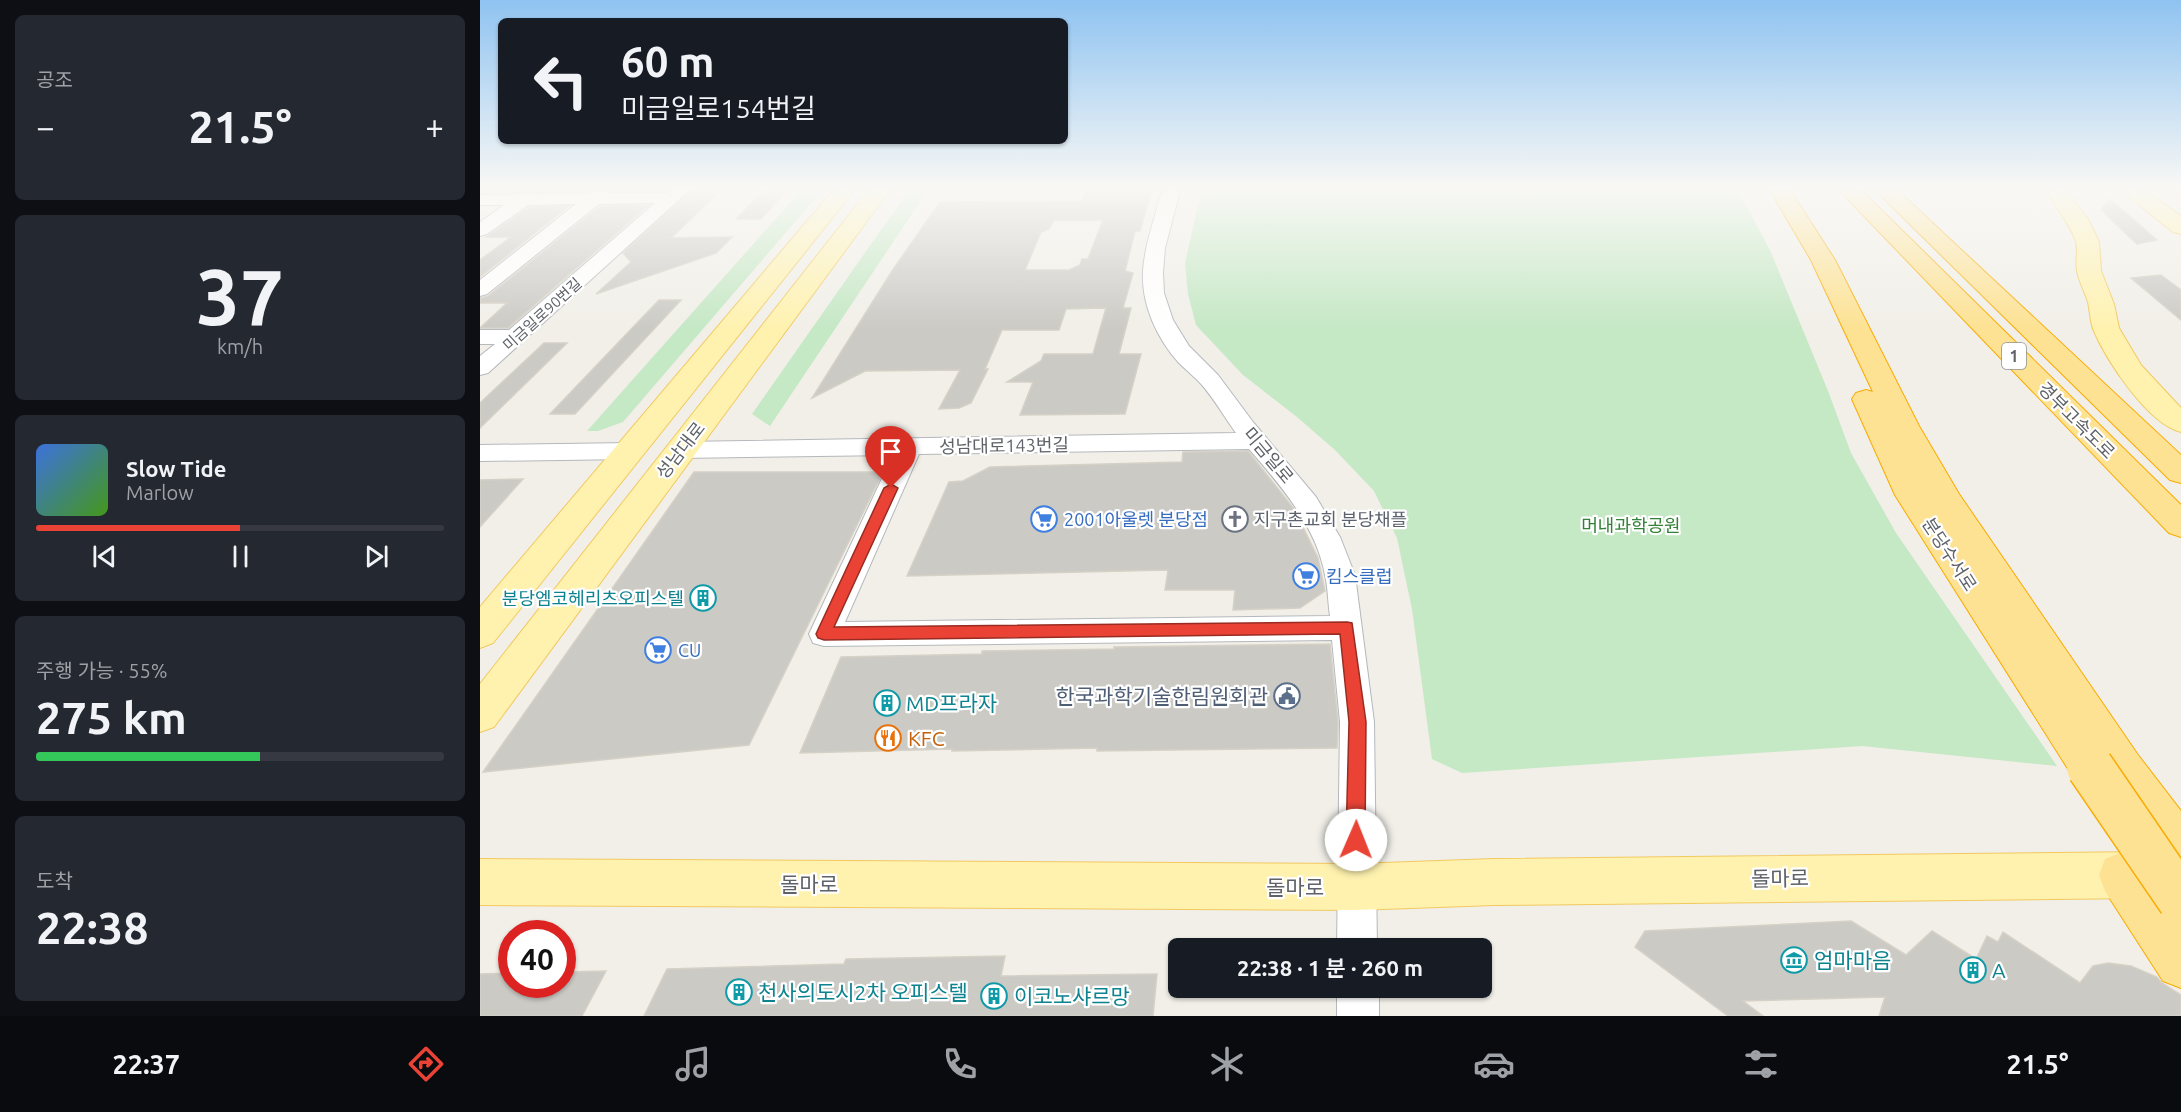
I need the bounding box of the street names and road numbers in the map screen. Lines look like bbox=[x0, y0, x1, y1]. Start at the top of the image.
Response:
street label: 미금일로90번길 bbox=[499, 274, 585, 354]
road number: 1 bbox=[2002, 343, 2026, 369]
street label: 경부고속도로 bbox=[2035, 378, 2119, 462]
street label: 성남대로 bbox=[652, 418, 708, 482]
street label: 미금일로 bbox=[1240, 423, 1298, 487]
street label: 성남대로143번길 bbox=[939, 434, 1069, 456]
street label: 분당수서로 bbox=[1919, 514, 1981, 594]
street label: 돌마로 bbox=[1751, 865, 1809, 891]
street label: 돌마로 bbox=[780, 872, 838, 896]
street label: 돌마로 bbox=[1266, 875, 1324, 899]

